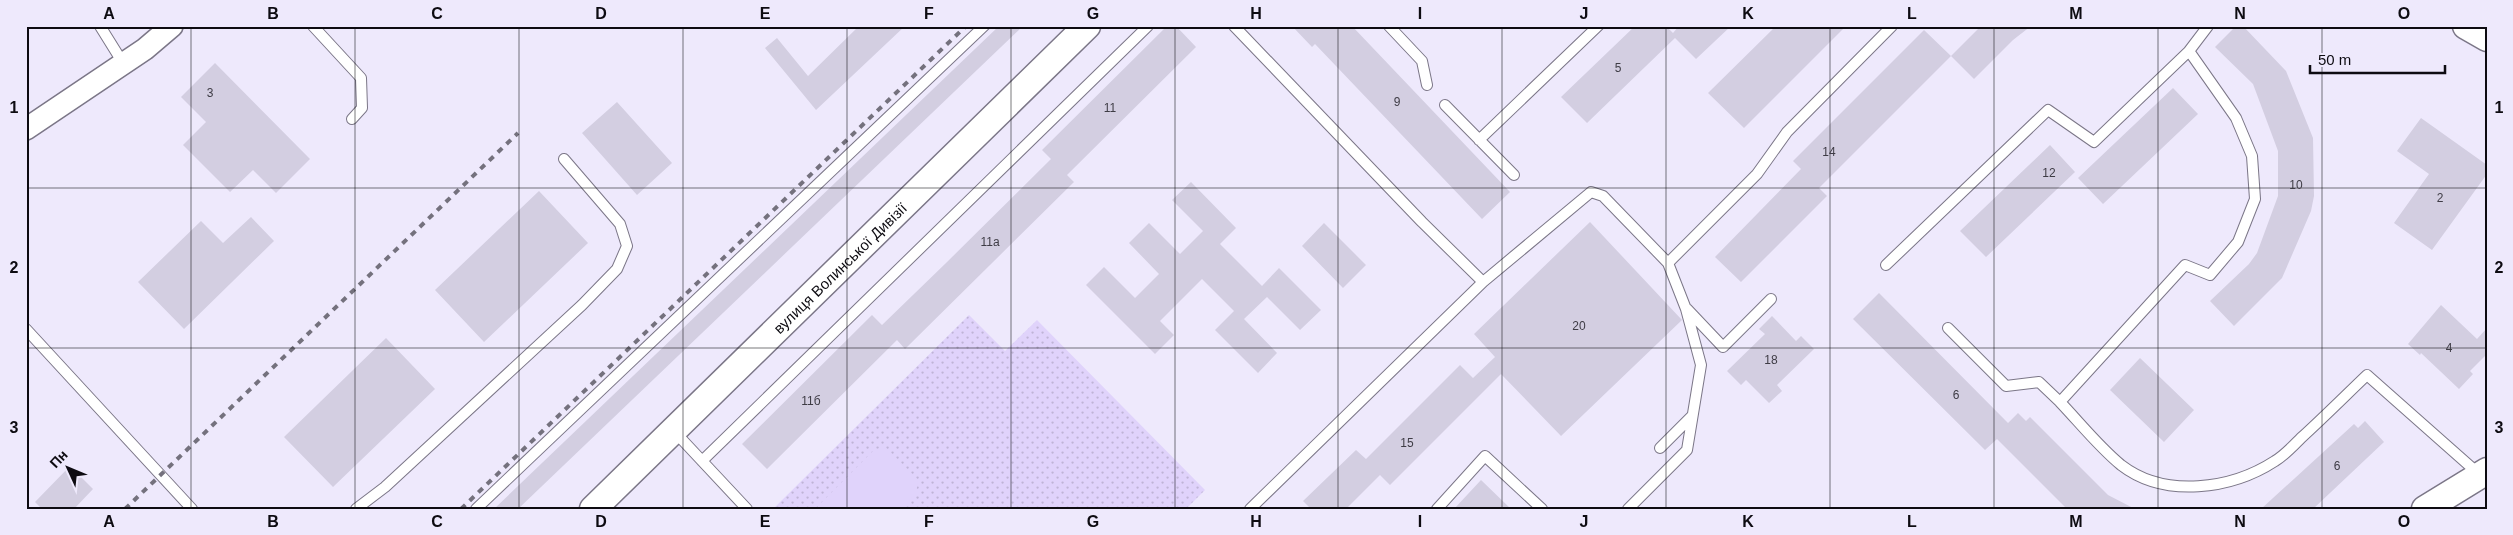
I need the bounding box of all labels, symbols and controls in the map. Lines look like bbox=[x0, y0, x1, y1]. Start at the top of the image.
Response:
text: A bbox=[103, 5, 115, 22]
text: B bbox=[267, 5, 279, 22]
text: C bbox=[431, 5, 443, 22]
text: D bbox=[595, 5, 607, 22]
text: E bbox=[760, 5, 771, 22]
text: F bbox=[924, 5, 934, 22]
text: G bbox=[1087, 5, 1099, 22]
text: H bbox=[1250, 5, 1262, 22]
text: I bbox=[1418, 5, 1422, 22]
text: J bbox=[1580, 5, 1588, 22]
text: K bbox=[1742, 5, 1754, 22]
text: L bbox=[1907, 5, 1917, 22]
text: M bbox=[2069, 5, 2083, 22]
text: N bbox=[2234, 5, 2246, 22]
text: O bbox=[2398, 5, 2410, 22]
scale bar bbox=[2310, 42, 2446, 74]
text: 50 m bbox=[2318, 51, 2351, 68]
house number: 5 bbox=[1615, 61, 1622, 75]
house number: 3 bbox=[207, 86, 214, 100]
house number: 9 bbox=[1394, 95, 1401, 109]
text: 1 bbox=[10, 99, 19, 116]
text: 1 bbox=[2495, 99, 2504, 116]
house number: 11 bbox=[1104, 101, 1117, 115]
house number: 14 bbox=[1822, 145, 1836, 159]
house number: 12 bbox=[2042, 166, 2056, 180]
house number: 10 bbox=[2289, 178, 2303, 192]
house number: 2 bbox=[2437, 191, 2444, 205]
street label: вулиця Волинської Дивізії bbox=[770, 198, 910, 337]
house number: 11а bbox=[980, 235, 1000, 249]
text: 2 bbox=[10, 259, 19, 276]
text: 2 bbox=[2495, 259, 2504, 276]
house number: 20 bbox=[1572, 319, 1586, 333]
house number: 4 bbox=[2446, 341, 2453, 355]
house number: 18 bbox=[1764, 353, 1778, 367]
house number: 6 bbox=[1953, 388, 1960, 402]
house number: 11б bbox=[801, 394, 821, 408]
text: 3 bbox=[10, 419, 19, 436]
text: 3 bbox=[2495, 419, 2504, 436]
house number: 15 bbox=[1400, 436, 1414, 450]
north arrow bbox=[42, 442, 92, 492]
text: Пн bbox=[46, 447, 71, 471]
house number: 6 bbox=[2334, 459, 2341, 473]
text: A bbox=[103, 513, 115, 530]
text: B bbox=[267, 513, 279, 530]
text: C bbox=[431, 513, 443, 530]
text: D bbox=[595, 513, 607, 530]
text: E bbox=[760, 513, 771, 530]
text: F bbox=[924, 513, 934, 530]
text: G bbox=[1087, 513, 1099, 530]
text: H bbox=[1250, 513, 1262, 530]
text: I bbox=[1418, 513, 1422, 530]
text: J bbox=[1580, 513, 1588, 530]
text: K bbox=[1742, 513, 1754, 530]
text: L bbox=[1907, 513, 1917, 530]
text: M bbox=[2069, 513, 2083, 530]
text: N bbox=[2234, 513, 2246, 530]
text: O bbox=[2398, 513, 2410, 530]

